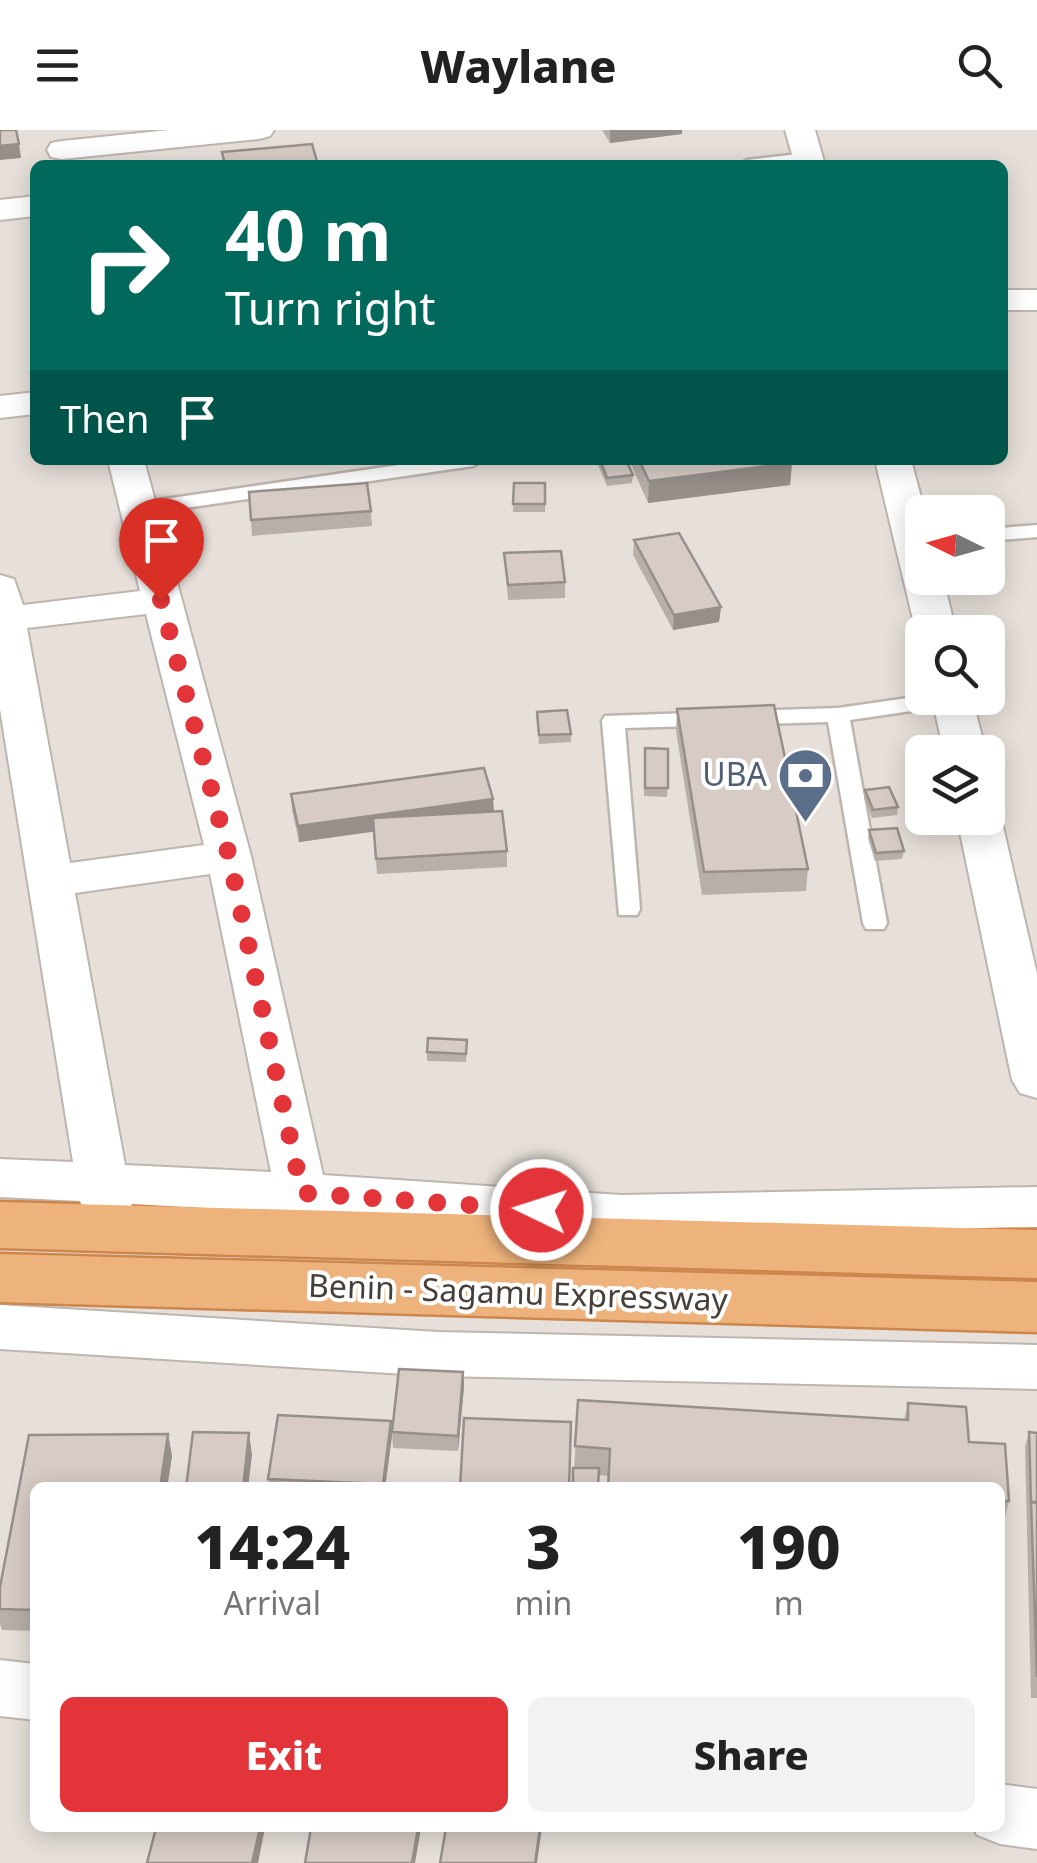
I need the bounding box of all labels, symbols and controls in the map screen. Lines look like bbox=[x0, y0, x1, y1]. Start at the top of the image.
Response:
text: Waylane bbox=[420, 35, 617, 96]
icon: menu bbox=[30, 38, 85, 93]
icon: search bbox=[952, 38, 1007, 93]
text: 40 m bbox=[225, 186, 392, 282]
icon: right bbox=[60, 200, 190, 330]
text: Turn right bbox=[225, 277, 436, 338]
icon: arrive bbox=[170, 390, 225, 445]
text: Then bbox=[60, 392, 150, 444]
north arrow bbox=[905, 495, 1005, 595]
map controls bbox=[905, 495, 1005, 835]
pin bbox=[119, 498, 204, 601]
icon: arrive bbox=[134, 513, 189, 568]
button: search bbox=[905, 615, 1005, 715]
button: layers bbox=[905, 735, 1005, 835]
bank icon: UBA bbox=[776, 745, 836, 824]
place label: UBA bbox=[702, 752, 768, 795]
position arrow bbox=[489, 1158, 593, 1262]
street label: Benin - Sagamu Expressway bbox=[307, 1263, 729, 1320]
text: 14:24 bbox=[194, 1505, 350, 1587]
text: 3 bbox=[526, 1505, 561, 1587]
text: 190 bbox=[737, 1505, 841, 1587]
text: Arrival bbox=[223, 1581, 321, 1624]
text: min bbox=[514, 1581, 572, 1624]
text: m bbox=[774, 1581, 804, 1624]
button: Exit bbox=[60, 1697, 508, 1812]
button: Share bbox=[528, 1697, 975, 1812]

